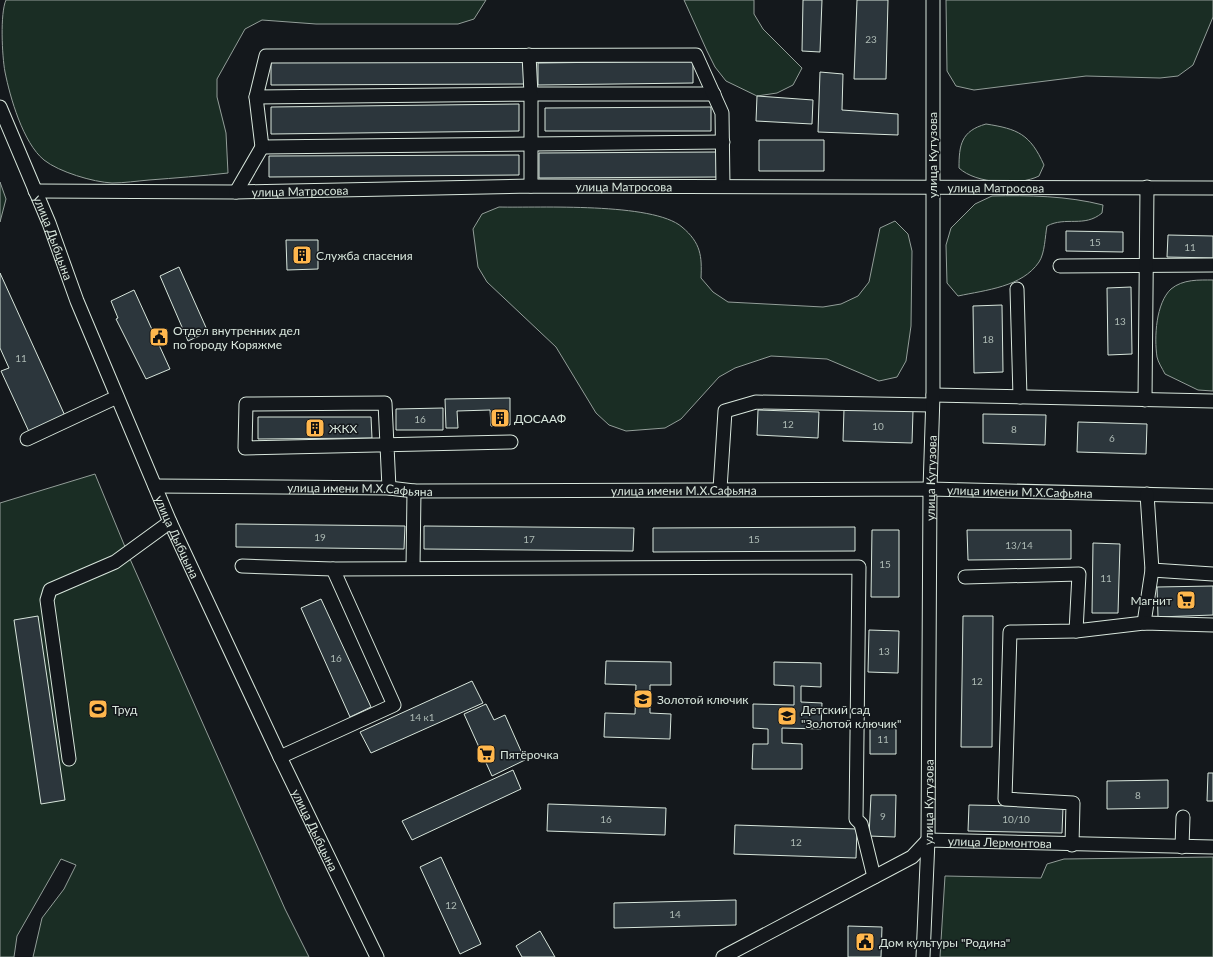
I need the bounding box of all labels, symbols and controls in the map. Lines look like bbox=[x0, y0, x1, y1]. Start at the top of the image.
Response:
house number: 23 bbox=[865, 33, 877, 45]
street label: улица Кутузова bbox=[925, 112, 940, 198]
street label: улица Матросова bbox=[576, 179, 672, 194]
street label: улица Матросова bbox=[948, 180, 1044, 195]
street label: улица Матросова bbox=[251, 182, 349, 199]
street label: улица Дыбцына bbox=[31, 193, 76, 282]
house number: 15 bbox=[1089, 236, 1101, 248]
house number: 11 bbox=[1184, 241, 1196, 253]
building icon: Служба спасения bbox=[291, 244, 313, 266]
place label: Служба спасения bbox=[316, 248, 413, 263]
house number: 13 bbox=[1114, 315, 1126, 327]
place label: Отдел внутренних дел по городу Коряжме bbox=[173, 323, 300, 352]
public building icon: Отдел внутренних дел по городу Коряжме bbox=[148, 326, 170, 348]
house number: 18 bbox=[982, 333, 994, 345]
house number: 11 bbox=[15, 352, 27, 364]
building icon: ДОСААФ bbox=[489, 407, 511, 429]
place label: ДОСААФ bbox=[514, 411, 566, 426]
house number: 16 bbox=[414, 413, 426, 425]
building icon: ЖКХ bbox=[304, 417, 326, 439]
house number: 12 bbox=[782, 418, 794, 430]
house number: 10 bbox=[872, 420, 884, 432]
place label: ЖКХ bbox=[329, 421, 358, 436]
house number: 8 bbox=[1011, 423, 1017, 435]
house number: 6 bbox=[1109, 432, 1115, 444]
street label: улица Кутузова bbox=[922, 435, 939, 521]
street label: улица имени М.Х.Сафьяна bbox=[287, 480, 433, 499]
street label: улица имени М.Х.Сафьяна bbox=[611, 482, 757, 498]
street label: улица имени М.Х.Сафьяна bbox=[947, 482, 1093, 501]
street label: улица Дыбцына bbox=[152, 493, 203, 581]
house number: 19 bbox=[314, 531, 326, 543]
house number: 17 bbox=[523, 533, 535, 545]
house number: 15 bbox=[748, 533, 760, 545]
house number: 13/14 bbox=[1005, 539, 1033, 551]
house number: 15 bbox=[879, 558, 891, 570]
house number: 11 bbox=[1100, 572, 1112, 584]
supermarket icon: Магнит bbox=[1175, 589, 1197, 611]
place label: Магнит bbox=[1130, 593, 1172, 608]
house number: 13 bbox=[878, 645, 890, 657]
house number: 16 bbox=[330, 652, 342, 664]
house number: 12 bbox=[971, 675, 983, 687]
school or university icon: Золотой ключик bbox=[632, 688, 654, 710]
place label: Золотой ключик bbox=[657, 692, 749, 707]
sports icon: Труд bbox=[87, 698, 109, 720]
place label: Труд bbox=[112, 702, 138, 717]
place label: Детский сад "Золотой ключик" bbox=[801, 702, 901, 731]
school or university icon: Детский сад "Золотой ключик" bbox=[776, 705, 798, 727]
house number: 14 к1 bbox=[409, 711, 435, 723]
house number: 11 bbox=[877, 733, 889, 745]
supermarket icon: Пятёрочка bbox=[475, 743, 497, 765]
place label: Пятёрочка bbox=[500, 747, 559, 762]
street label: улица Кутузова bbox=[920, 759, 936, 845]
street label: улица Дыбцына bbox=[289, 786, 342, 873]
house number: 8 bbox=[1135, 789, 1141, 801]
house number: 9 bbox=[880, 810, 886, 822]
house number: 16 bbox=[600, 813, 612, 825]
house number: 10/10 bbox=[1002, 813, 1030, 825]
street label: улица Лермонтова bbox=[948, 833, 1052, 851]
house number: 12 bbox=[790, 836, 802, 848]
house number: 12 bbox=[445, 899, 457, 911]
house number: 14 bbox=[669, 908, 681, 920]
public building icon: Дом культуры "Родина" bbox=[854, 931, 876, 953]
place label: Дом культуры "Родина" bbox=[879, 935, 1010, 950]

